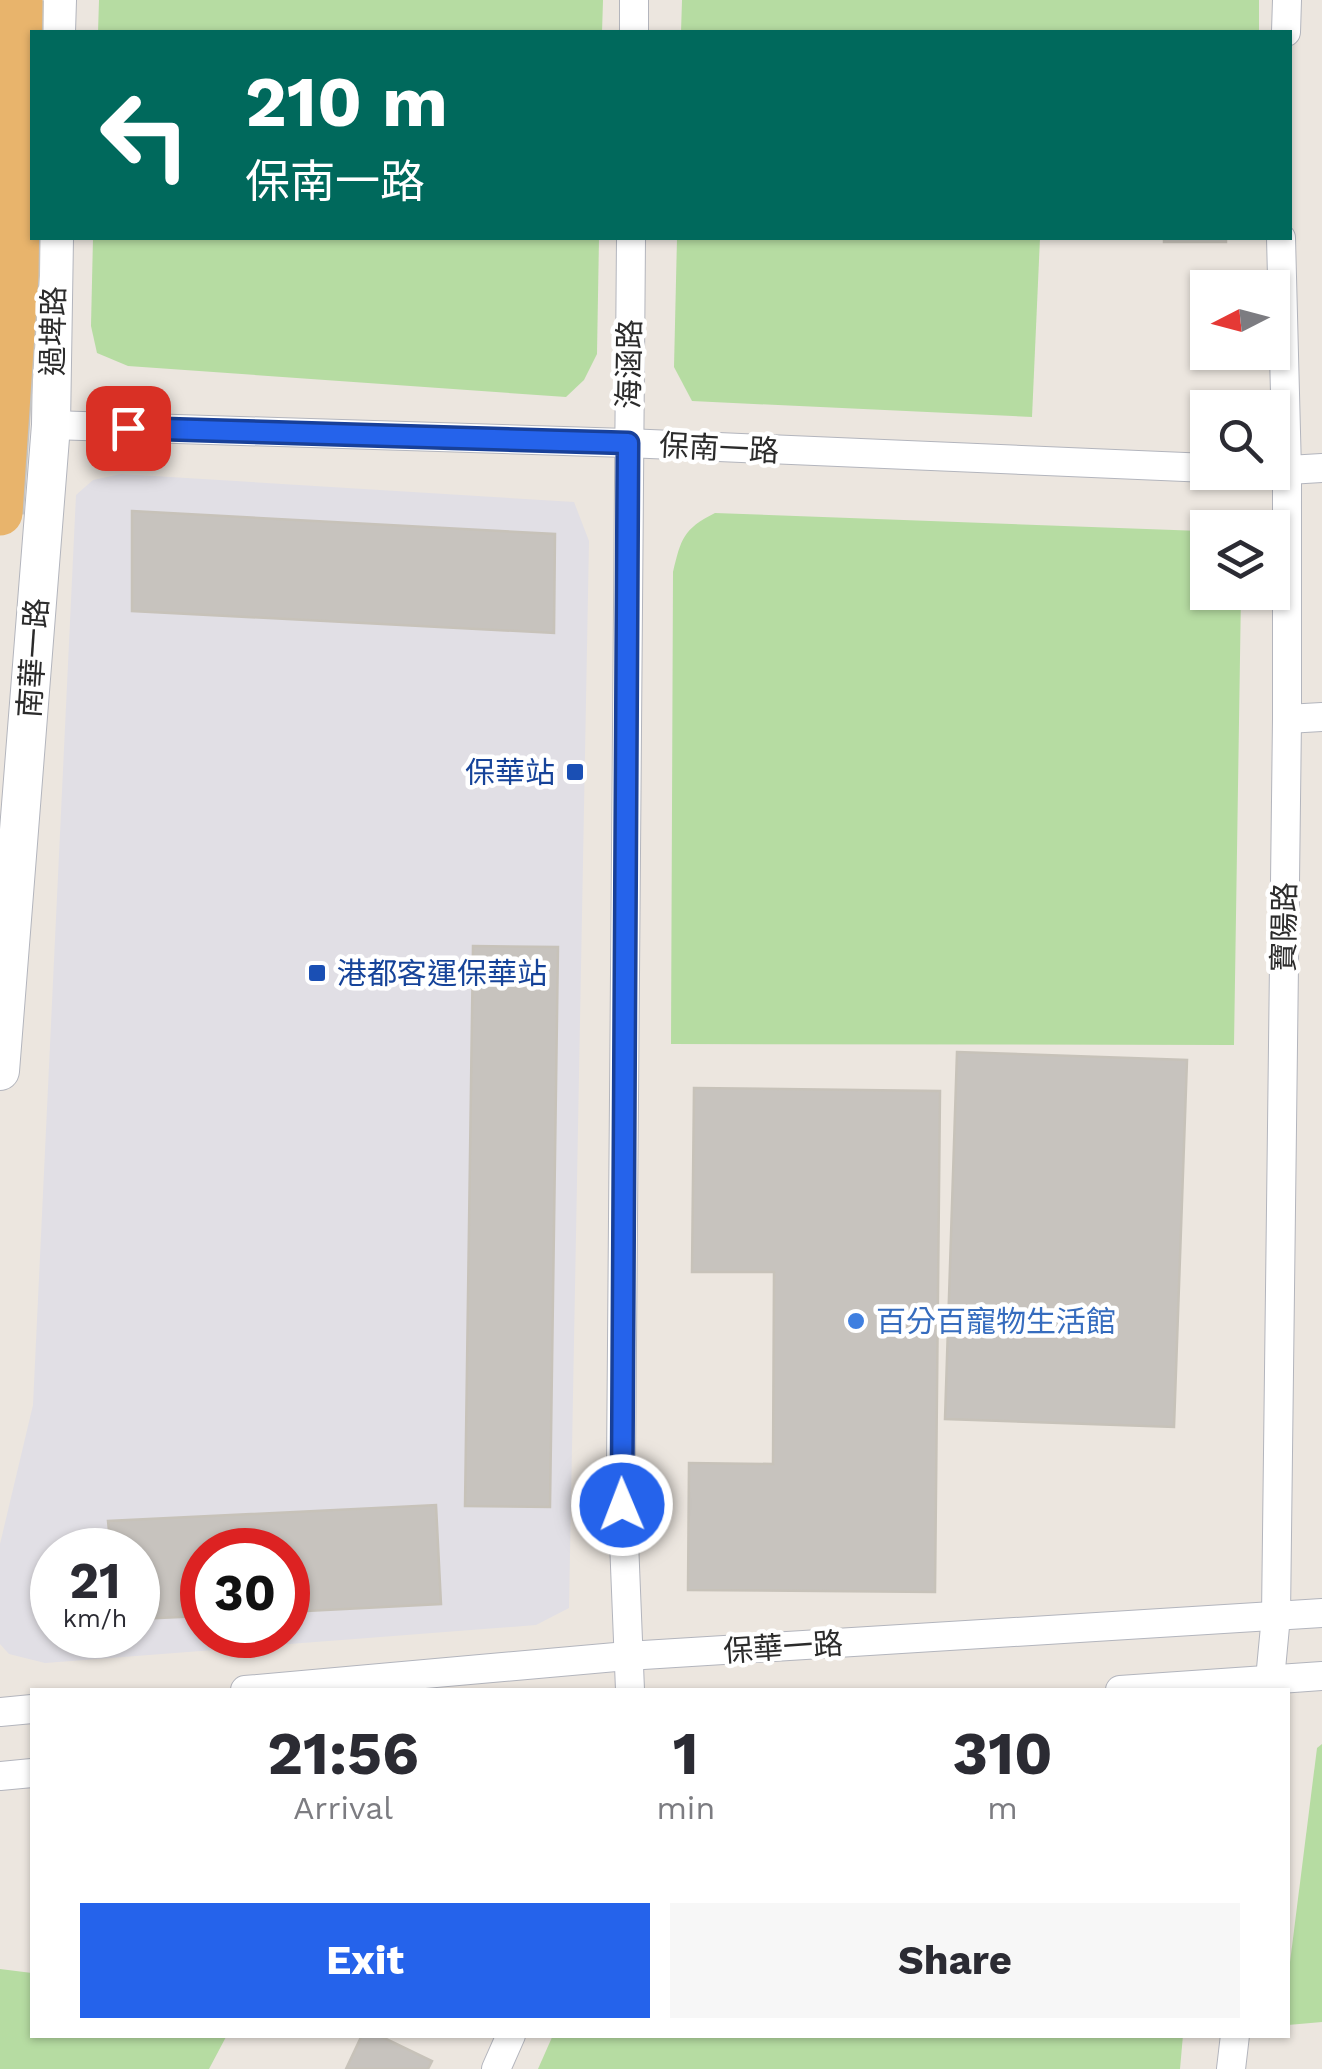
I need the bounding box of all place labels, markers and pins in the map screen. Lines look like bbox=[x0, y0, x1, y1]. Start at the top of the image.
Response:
pin bbox=[86, 386, 171, 471]
place label: 保華站 bbox=[465, 755, 555, 790]
marker: 保華站 bbox=[564, 761, 586, 783]
place label: 港都客運保華站 bbox=[337, 956, 547, 991]
marker: 港都客運保華站 bbox=[306, 962, 328, 984]
place label: 百分百寵物生活館 bbox=[876, 1304, 1116, 1339]
marker: 百分百寵物生活館 bbox=[845, 1310, 867, 1332]

